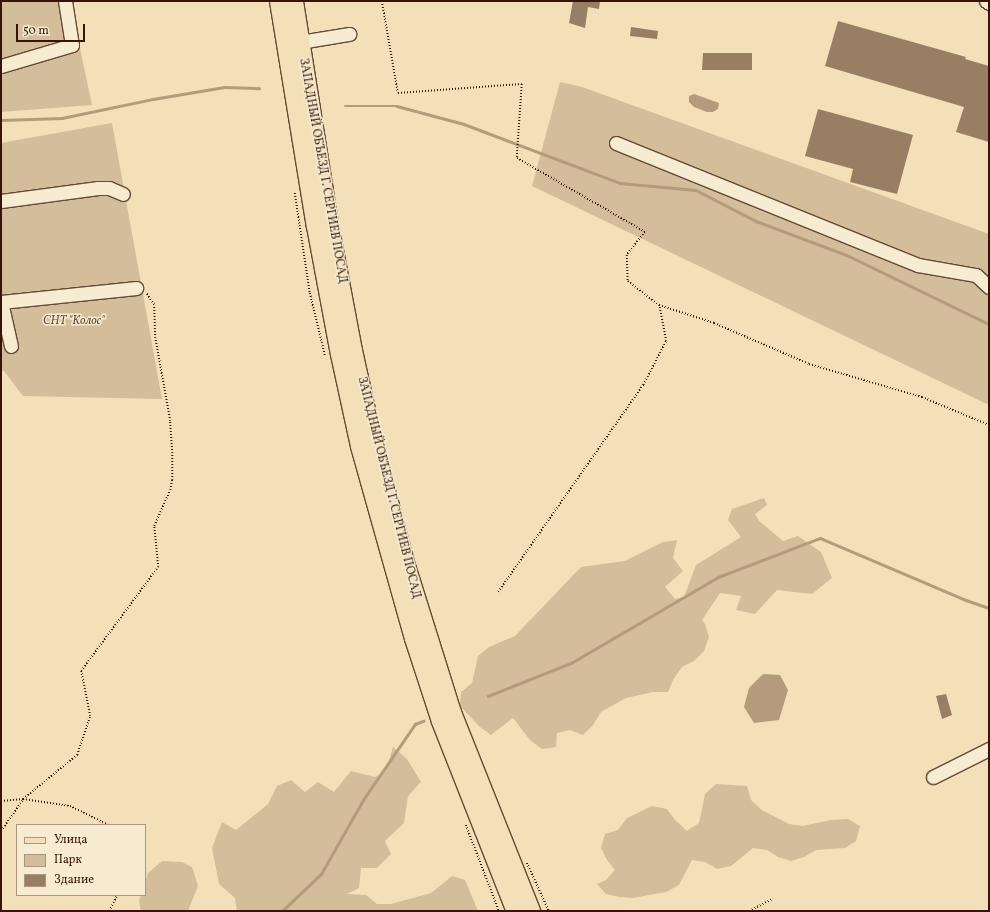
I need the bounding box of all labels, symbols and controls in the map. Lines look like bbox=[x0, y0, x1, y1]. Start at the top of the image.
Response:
scale bar bbox=[18, 16, 87, 42]
text: 50 m bbox=[23, 23, 49, 39]
street label: ЗАПАДНЫЙ ОБЪЕЗД Г. СЕРГИЕВ ПОСАД bbox=[295, 57, 349, 285]
park label: СНТ "Колос" bbox=[43, 315, 105, 329]
street label: ЗАПАДНЫЙ ОБЪЕЗД Г. СЕРГИЕВ ПОСАД bbox=[353, 375, 423, 601]
legend bbox=[16, 824, 146, 896]
text: Улица bbox=[54, 832, 87, 848]
text: Парк bbox=[54, 852, 82, 868]
text: Здание bbox=[54, 872, 94, 888]

